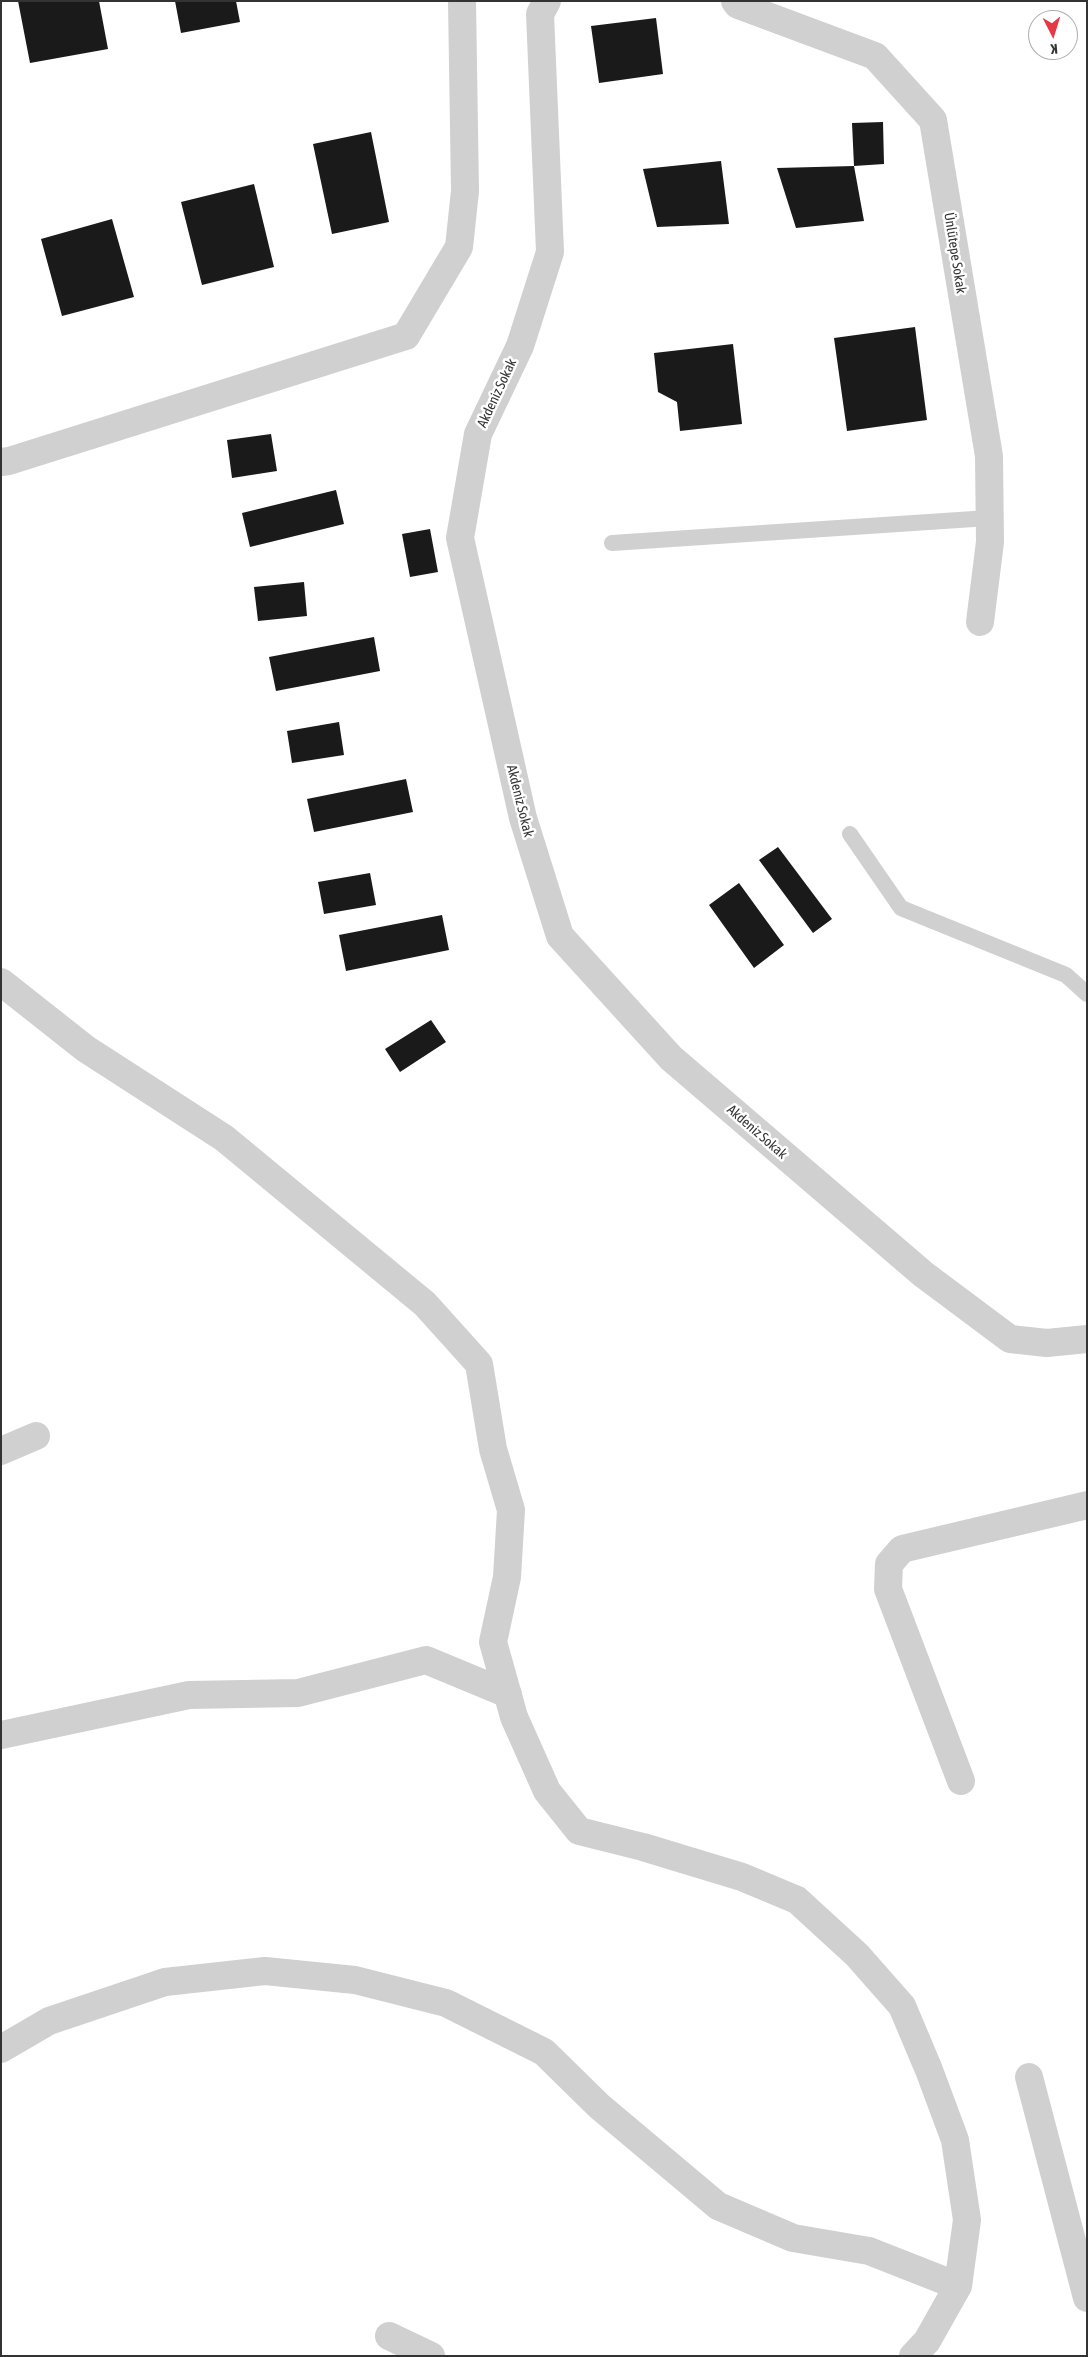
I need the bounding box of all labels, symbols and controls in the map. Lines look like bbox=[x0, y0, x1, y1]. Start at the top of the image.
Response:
north arrow bbox=[1028, 10, 1078, 60]
text: K bbox=[1050, 41, 1058, 57]
street label: Ünlütepe Sokak bbox=[940, 211, 970, 295]
street label: Akdeniz Sokak bbox=[474, 356, 520, 430]
street label: Akdeniz Sokak bbox=[503, 763, 537, 839]
street label: Akdeniz Sokak bbox=[724, 1101, 790, 1163]

